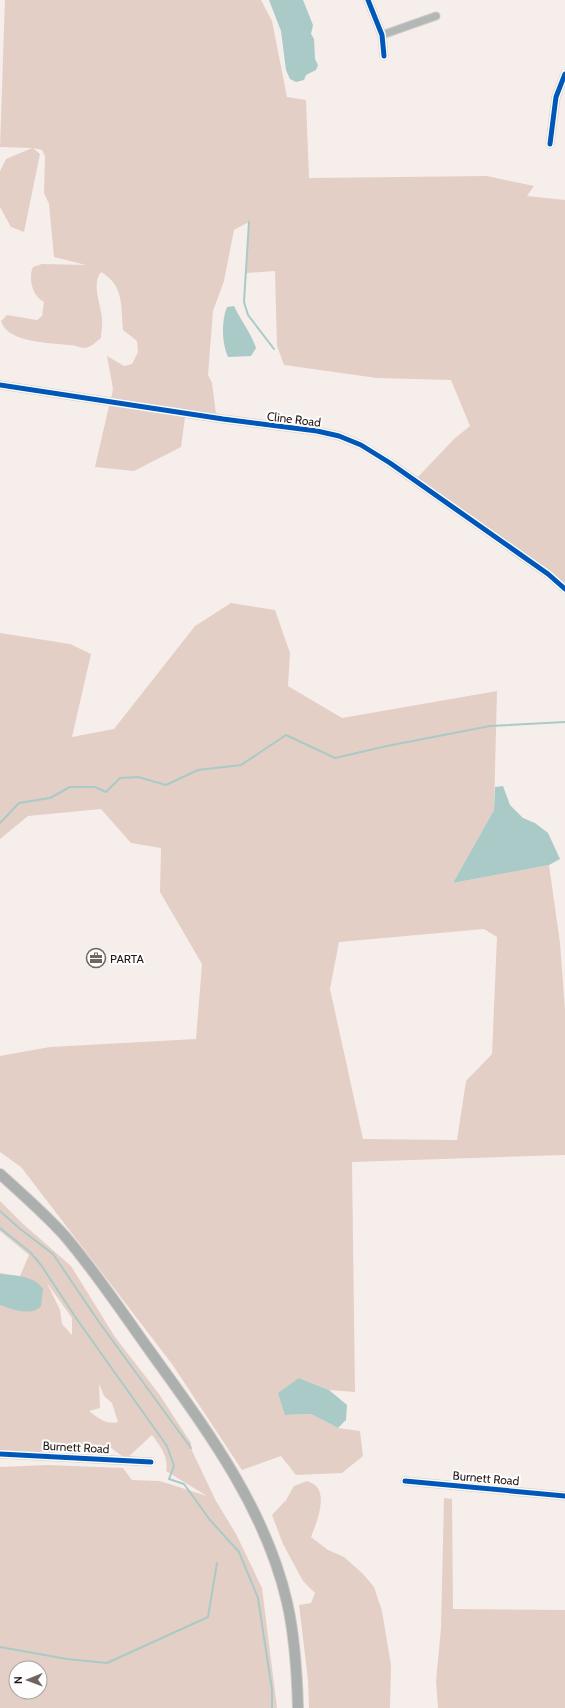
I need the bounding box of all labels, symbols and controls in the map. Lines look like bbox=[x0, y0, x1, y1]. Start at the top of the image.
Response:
street label: Cline Road bbox=[266, 408, 322, 430]
office icon: PARTA bbox=[85, 947, 107, 969]
place label: PARTA bbox=[110, 951, 145, 966]
street label: Burnett Road bbox=[42, 1438, 110, 1456]
street label: Burnett Road bbox=[452, 1468, 520, 1488]
north arrow bbox=[8, 1660, 48, 1700]
text: N bbox=[11, 1676, 25, 1684]

